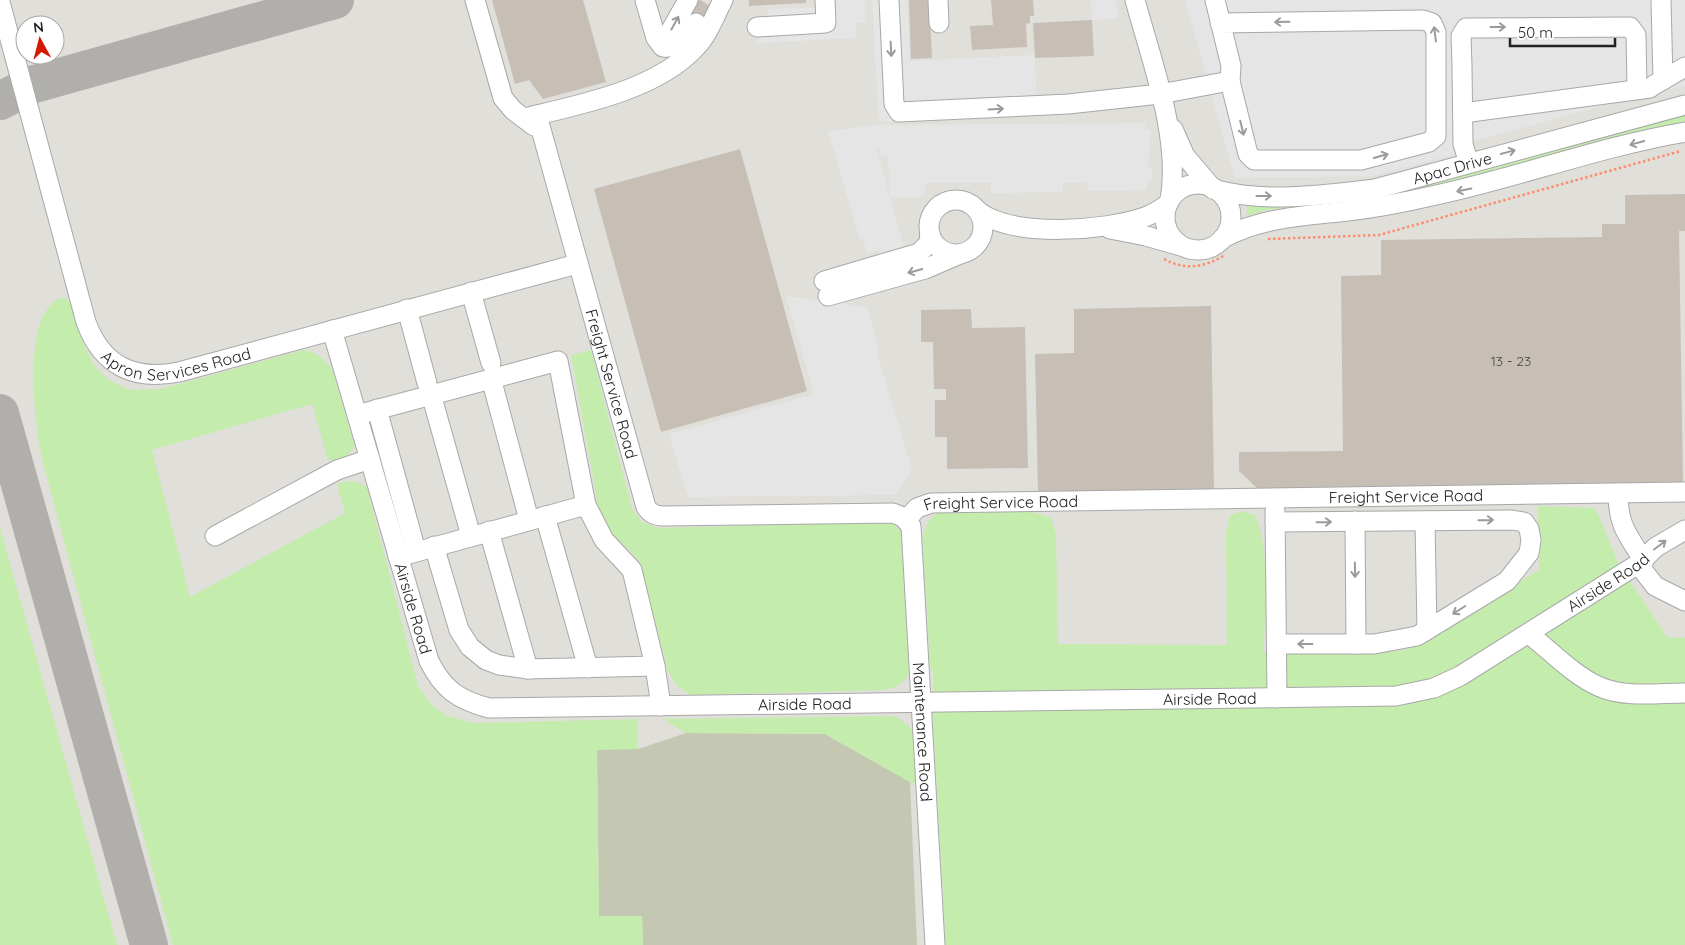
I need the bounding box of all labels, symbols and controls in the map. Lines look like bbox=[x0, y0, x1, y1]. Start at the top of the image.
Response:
north arrow bbox=[15, 15, 65, 65]
scale bar bbox=[1510, 15, 1615, 47]
one-way arrow bbox=[671, 16, 680, 31]
one-way arrow bbox=[1274, 17, 1290, 27]
text: N bbox=[32, 18, 45, 37]
one-way arrow bbox=[1490, 22, 1506, 32]
text: 50 m bbox=[1518, 23, 1553, 42]
one-way arrow bbox=[1430, 26, 1440, 42]
one-way arrow bbox=[887, 40, 896, 56]
one-way arrow bbox=[988, 104, 1004, 113]
one-way arrow bbox=[1238, 120, 1247, 136]
one-way arrow bbox=[1630, 138, 1646, 148]
one-way arrow bbox=[1500, 146, 1516, 156]
street label: Apac Drive bbox=[1411, 148, 1494, 188]
one-way arrow bbox=[1372, 151, 1388, 161]
one-way arrow bbox=[1456, 185, 1472, 195]
one-way arrow bbox=[1256, 191, 1272, 201]
one-way arrow bbox=[907, 267, 923, 277]
street label: Freight Service Road bbox=[581, 307, 642, 461]
street label: Apron Services Road bbox=[100, 338, 256, 360]
text: Apron Services Road bbox=[97, 343, 253, 385]
house number: 13 - 23 bbox=[1491, 352, 1531, 370]
street label: Freight Service Road bbox=[1328, 485, 1483, 507]
street label: Freight Service Road bbox=[921, 491, 1078, 515]
one-way arrow bbox=[1478, 515, 1494, 525]
one-way arrow bbox=[1316, 517, 1332, 527]
one-way arrow bbox=[1653, 540, 1667, 550]
street label: Airside Road bbox=[1563, 549, 1653, 616]
street label: Airside Road bbox=[391, 560, 436, 656]
one-way arrow bbox=[1350, 562, 1360, 578]
one-way arrow bbox=[1453, 606, 1467, 616]
one-way arrow bbox=[1297, 639, 1313, 649]
street label: Maintenance Road bbox=[909, 662, 937, 802]
street label: Airside Road bbox=[1163, 688, 1257, 709]
street label: Airside Road bbox=[758, 693, 852, 714]

